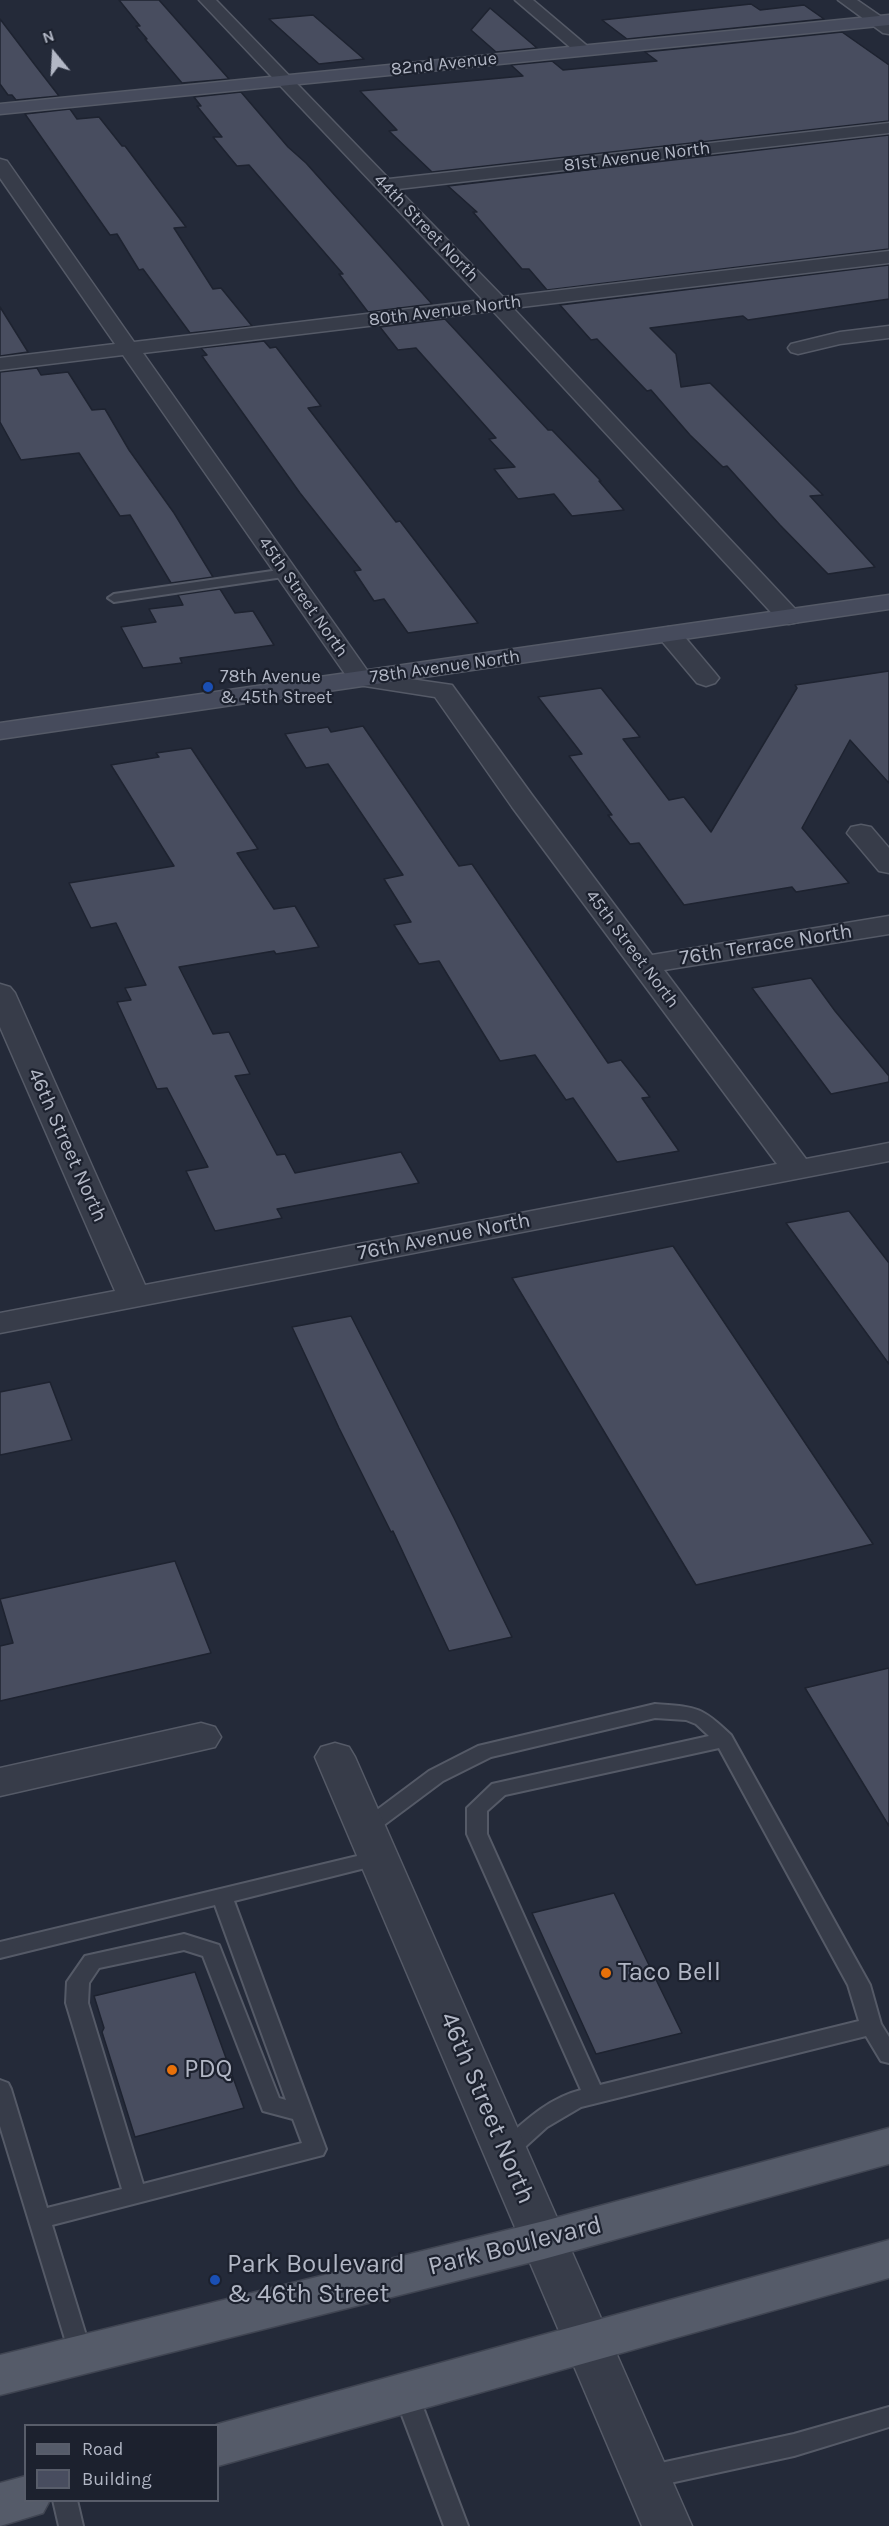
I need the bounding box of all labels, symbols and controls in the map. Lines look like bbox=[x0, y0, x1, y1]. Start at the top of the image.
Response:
north arrow bbox=[24, 24, 84, 84]
text: N bbox=[40, 26, 57, 47]
street label: 82nd Avenue bbox=[390, 48, 498, 80]
street label: 81st Avenue North bbox=[563, 137, 711, 177]
street label: 44th Street North bbox=[369, 169, 483, 287]
street label: 80th Avenue North bbox=[368, 291, 522, 331]
street label: 45th Street North bbox=[253, 533, 353, 661]
street label: 78th Avenue North bbox=[369, 646, 521, 688]
place label: 78th Avenue & 45th Street bbox=[220, 666, 332, 708]
marker: 78th Avenue & 45th Street bbox=[201, 680, 215, 694]
street label: 45th Street North bbox=[581, 886, 683, 1012]
street label: 76th Terrace North bbox=[678, 919, 854, 971]
street label: 46th Street North bbox=[22, 1064, 112, 1226]
street label: 76th Avenue North bbox=[355, 1208, 533, 1266]
place label: Taco Bell bbox=[618, 1957, 721, 1989]
marker: Taco Bell bbox=[599, 1966, 613, 1980]
street label: 46th Street North bbox=[433, 2007, 541, 2209]
place label: PDQ bbox=[184, 2054, 232, 2086]
marker: PDQ bbox=[165, 2063, 179, 2077]
street label: Park Boulevard bbox=[425, 2209, 605, 2283]
place label: Park Boulevard & 46th Street bbox=[227, 2249, 405, 2310]
marker: Park Boulevard & 46th Street bbox=[208, 2273, 222, 2287]
legend bbox=[24, 2424, 219, 2502]
text: Road bbox=[82, 2438, 123, 2460]
text: Building bbox=[82, 2468, 152, 2490]

